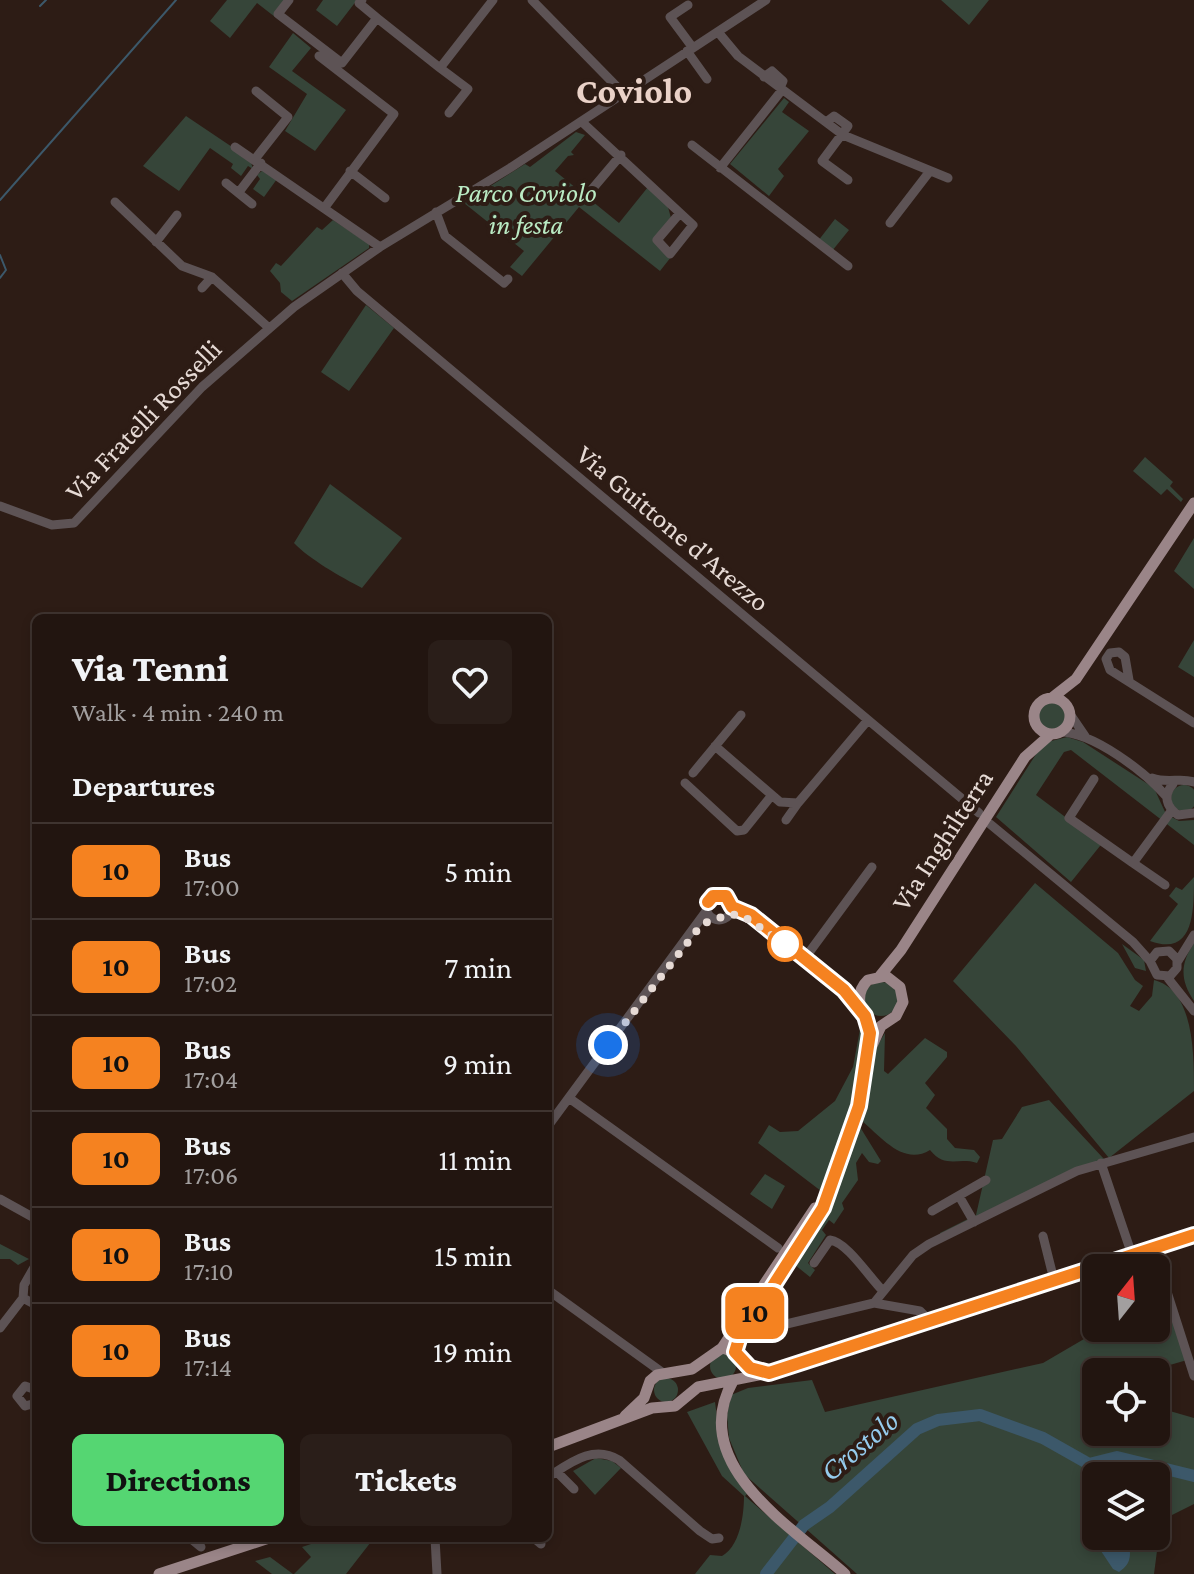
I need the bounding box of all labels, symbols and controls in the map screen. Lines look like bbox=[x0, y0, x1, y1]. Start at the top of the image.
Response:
district label: Coviolo bbox=[576, 71, 692, 111]
park label: Parco Coviolo in festa bbox=[455, 177, 597, 240]
street label: Via Fratelli Rosselli bbox=[59, 333, 227, 507]
street label: Via Guittone d'Arezzo bbox=[570, 438, 776, 618]
button: heart bbox=[428, 640, 512, 724]
text: Via Tenni bbox=[72, 647, 228, 689]
text: Walk · 4 min · 240 m bbox=[72, 698, 284, 727]
street label: Via Inghilterra bbox=[885, 764, 999, 916]
text: Departures bbox=[72, 769, 215, 802]
text: Bus bbox=[184, 840, 231, 873]
text: 10 bbox=[102, 855, 130, 886]
text: 5 min bbox=[444, 855, 512, 888]
text: 17:00 bbox=[184, 873, 240, 902]
unlabelled marker bbox=[768, 927, 802, 961]
text: Bus bbox=[184, 936, 231, 969]
text: 10 bbox=[102, 951, 130, 982]
text: 7 min bbox=[444, 951, 512, 984]
text: 17:02 bbox=[184, 969, 237, 998]
your location bbox=[588, 1025, 628, 1065]
text: Bus bbox=[184, 1032, 231, 1065]
text: 10 bbox=[102, 1047, 130, 1078]
text: 9 min bbox=[443, 1047, 512, 1080]
text: 17:04 bbox=[184, 1065, 238, 1094]
text: Bus bbox=[184, 1128, 231, 1161]
text: 10 bbox=[102, 1143, 130, 1174]
text: 11 min bbox=[438, 1143, 512, 1176]
text: 17:06 bbox=[184, 1161, 238, 1190]
text: Bus bbox=[184, 1224, 231, 1257]
text: 10 bbox=[102, 1239, 130, 1270]
text: 15 min bbox=[434, 1239, 512, 1272]
north arrow bbox=[1082, 1254, 1170, 1342]
map controls bbox=[1082, 1254, 1170, 1550]
text: 17:10 bbox=[184, 1257, 234, 1286]
line badge: 10 bbox=[719, 1287, 791, 1339]
text: 10 bbox=[741, 1297, 769, 1328]
text: Bus bbox=[184, 1320, 231, 1353]
text: 10 bbox=[102, 1335, 130, 1366]
text: 19 min bbox=[433, 1335, 512, 1368]
text: 17:14 bbox=[184, 1353, 232, 1382]
button: locate bbox=[1082, 1358, 1170, 1446]
water label: Crostolo bbox=[813, 1403, 905, 1487]
button: Directions bbox=[72, 1434, 284, 1526]
button: Tickets bbox=[300, 1434, 512, 1526]
button: layers bbox=[1082, 1462, 1170, 1550]

